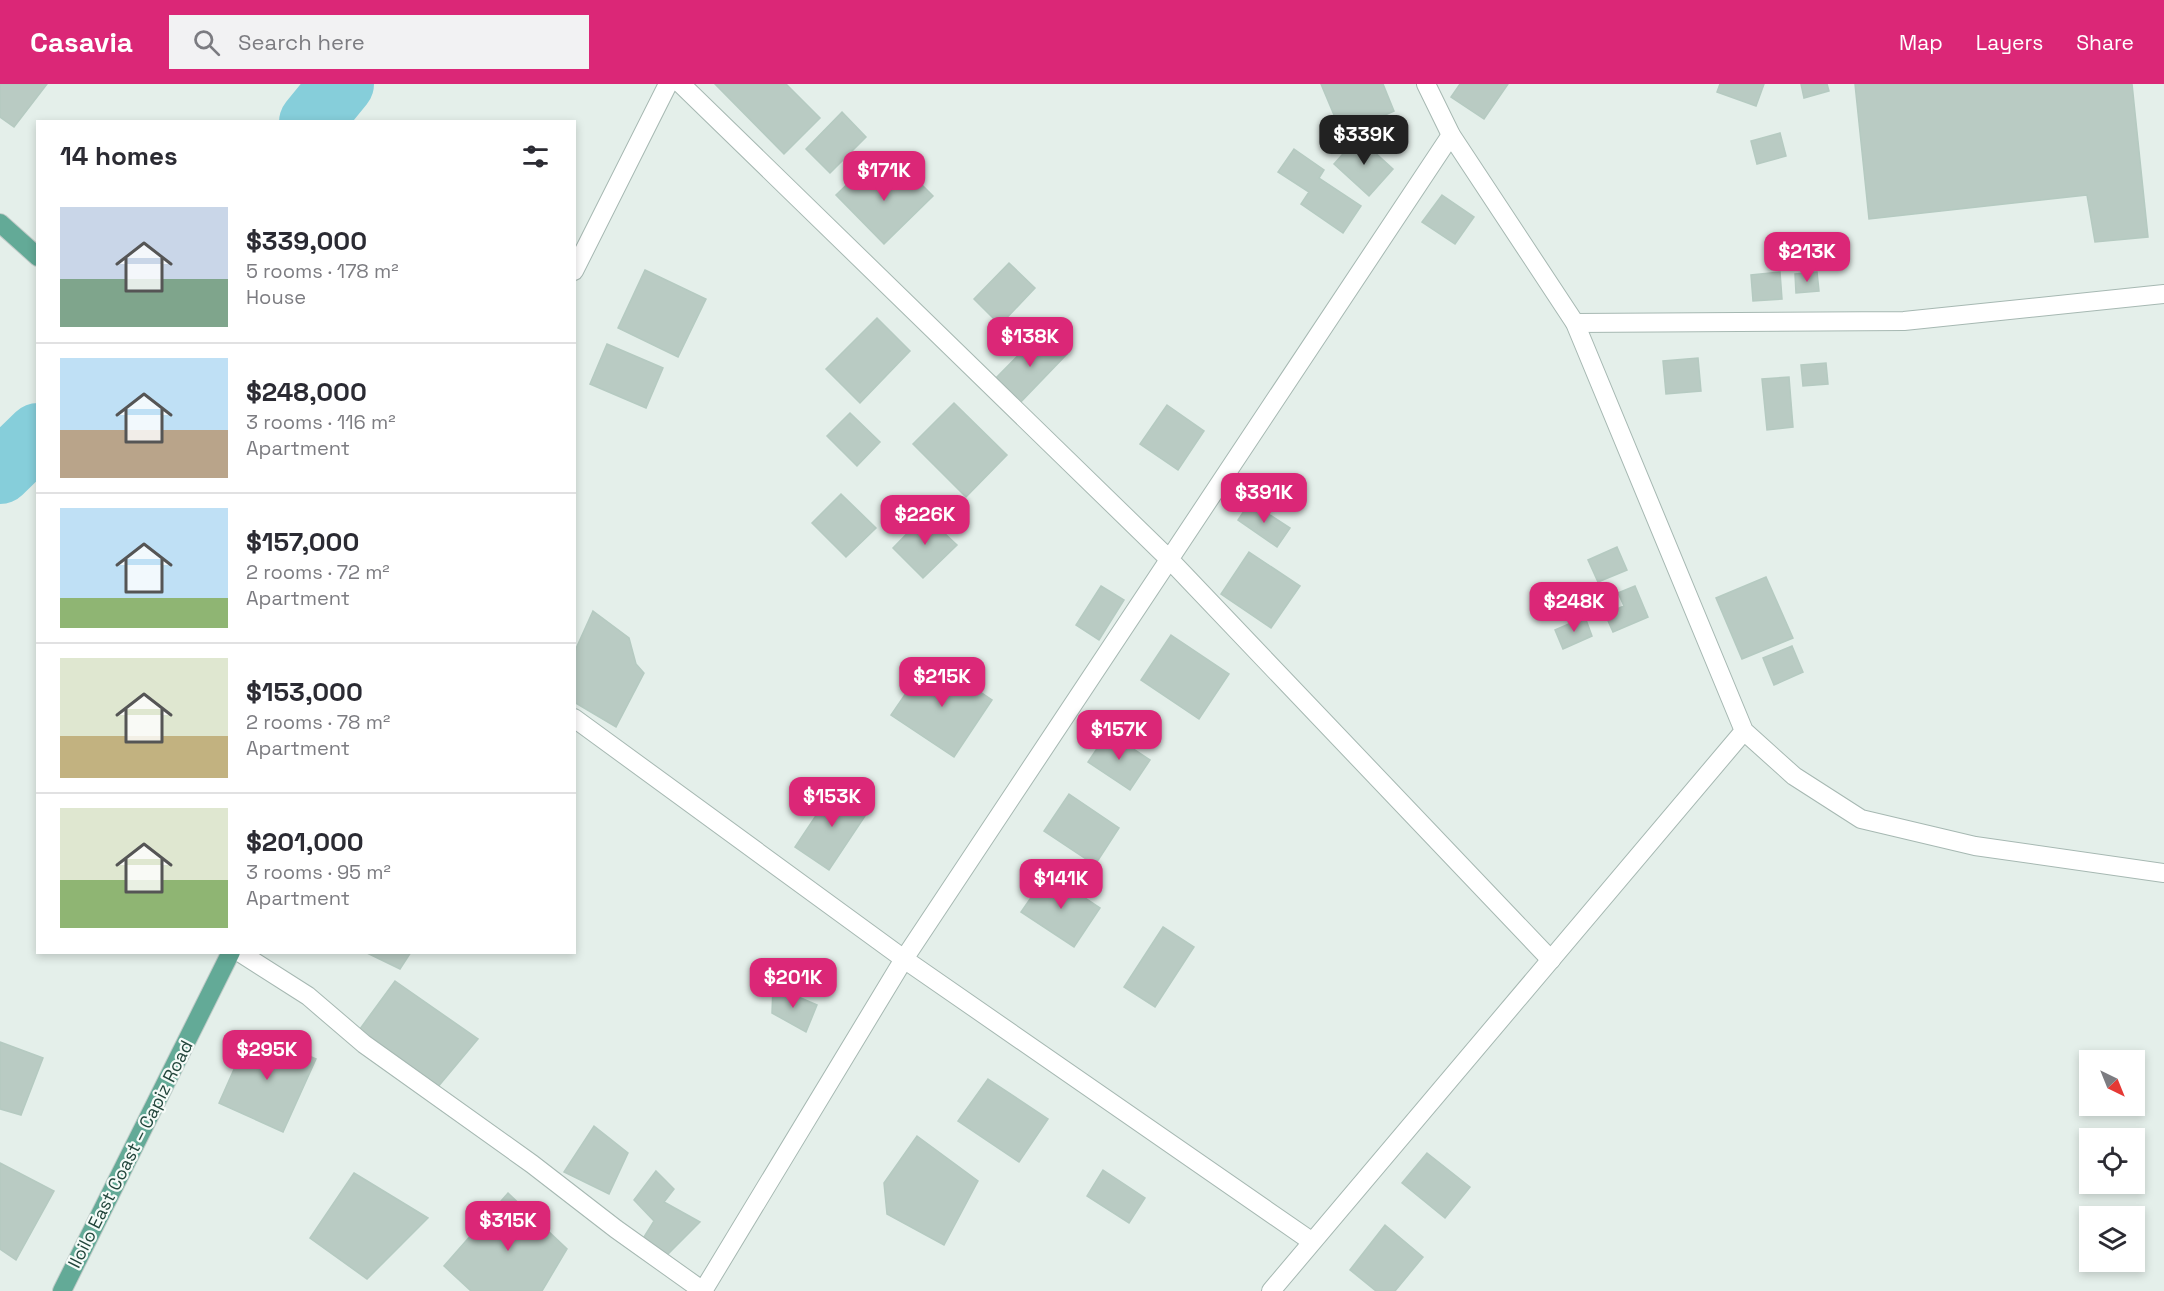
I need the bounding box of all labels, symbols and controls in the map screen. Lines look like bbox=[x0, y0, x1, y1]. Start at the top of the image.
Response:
search box bbox=[169, 15, 589, 69]
text: Casavia bbox=[30, 24, 133, 60]
icon: search bbox=[190, 26, 223, 59]
text: Search here bbox=[238, 28, 365, 56]
text: Map bbox=[1899, 29, 1943, 56]
text: Layers bbox=[1976, 29, 2043, 56]
text: Share bbox=[2076, 29, 2134, 56]
pin: $339K bbox=[1322, 115, 1406, 166]
text: $339K bbox=[1333, 121, 1395, 147]
text: 14 homes bbox=[60, 139, 178, 173]
icon: filters bbox=[519, 140, 552, 173]
pin: $171K bbox=[842, 151, 926, 202]
text: $171K bbox=[857, 157, 911, 183]
text: $339,000 bbox=[246, 224, 367, 258]
icon: home bbox=[108, 231, 180, 303]
pin: $213K bbox=[1765, 232, 1849, 283]
text: $213K bbox=[1778, 238, 1836, 264]
text: 5 rooms · 178 m² bbox=[246, 258, 398, 284]
text: House bbox=[246, 284, 306, 310]
pin: $138K bbox=[988, 317, 1072, 368]
text: $138K bbox=[1001, 323, 1059, 349]
text: $248,000 bbox=[246, 375, 367, 409]
icon: home bbox=[108, 382, 180, 454]
text: 3 rooms · 116 m² bbox=[246, 409, 396, 435]
text: Apartment bbox=[246, 435, 350, 461]
pin: $391K bbox=[1222, 473, 1306, 524]
text: $391K bbox=[1235, 479, 1293, 505]
pin: $226K bbox=[883, 495, 967, 546]
text: $226K bbox=[895, 501, 955, 527]
text: $157,000 bbox=[246, 525, 359, 559]
icon: home bbox=[108, 532, 180, 604]
text: 2 rooms · 72 m² bbox=[246, 559, 390, 585]
pin: $248K bbox=[1532, 582, 1616, 633]
text: Apartment bbox=[246, 585, 350, 611]
text: $248K bbox=[1544, 588, 1604, 614]
pin: $215K bbox=[900, 657, 984, 708]
text: $215K bbox=[913, 663, 971, 689]
text: $153,000 bbox=[246, 675, 363, 709]
icon: home bbox=[108, 682, 180, 754]
text: 2 rooms · 78 m² bbox=[246, 709, 390, 735]
pin: $157K bbox=[1077, 710, 1161, 761]
text: $157K bbox=[1091, 716, 1147, 742]
text: Apartment bbox=[246, 735, 350, 761]
pin: $153K bbox=[790, 777, 874, 828]
text: $153K bbox=[803, 783, 861, 809]
text: $201,000 bbox=[246, 825, 364, 859]
icon: home bbox=[108, 832, 180, 904]
text: 3 rooms · 95 m² bbox=[246, 859, 391, 885]
pin: $141K bbox=[1019, 859, 1103, 910]
text: $141K bbox=[1034, 865, 1088, 891]
text: Apartment bbox=[246, 885, 350, 911]
pin: $201K bbox=[751, 958, 835, 1009]
text: $201K bbox=[764, 964, 822, 990]
pin: $295K bbox=[225, 1030, 309, 1081]
street label: Iloilo East Coast – Capiz Road bbox=[62, 1036, 198, 1272]
text: $295K bbox=[237, 1036, 297, 1062]
north arrow bbox=[2079, 1050, 2145, 1116]
map controls bbox=[2079, 1050, 2145, 1272]
button: locate bbox=[2079, 1128, 2145, 1194]
pin: $315K bbox=[466, 1201, 550, 1252]
button: layers bbox=[2079, 1206, 2145, 1272]
text: $315K bbox=[479, 1207, 537, 1233]

